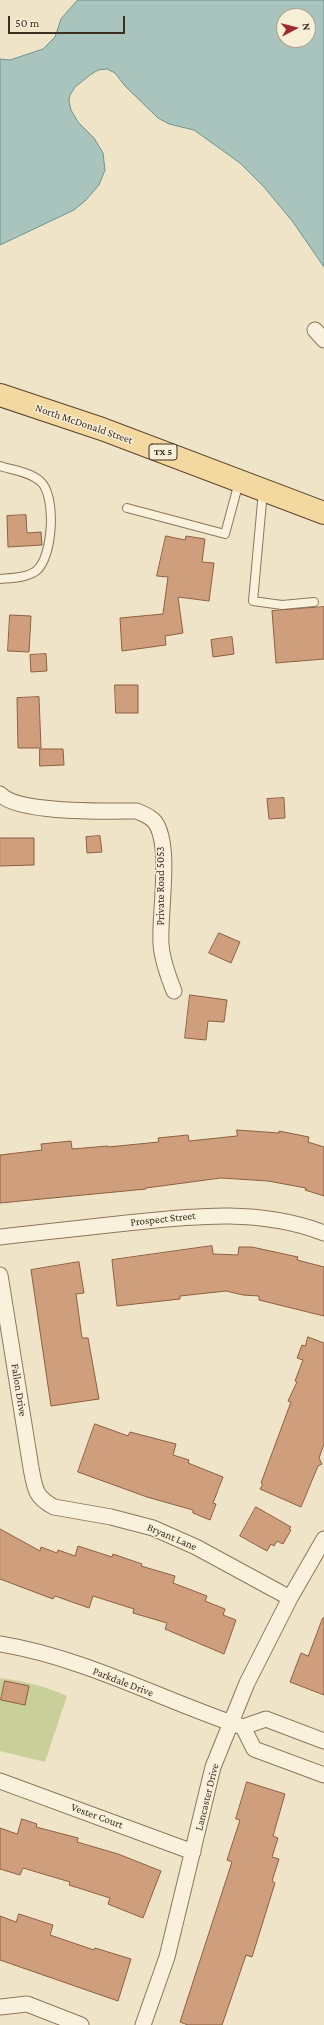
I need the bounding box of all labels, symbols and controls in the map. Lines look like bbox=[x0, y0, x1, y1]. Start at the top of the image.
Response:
scale bar bbox=[10, 8, 127, 34]
north arrow bbox=[276, 8, 316, 48]
text: 50 m bbox=[15, 16, 39, 30]
text: N bbox=[301, 22, 313, 31]
street label: North McDonald Street bbox=[34, 401, 134, 447]
road number: TX 5 bbox=[149, 444, 177, 460]
street label: Private Road 5053 bbox=[154, 847, 168, 925]
street label: Prospect Street bbox=[130, 1209, 196, 1229]
street label: Fallon Drive bbox=[8, 1363, 30, 1417]
street label: Bryant Lane bbox=[145, 1521, 199, 1553]
street label: Parkdale Drive bbox=[91, 1664, 155, 1700]
street label: Lancaster Drive bbox=[192, 1762, 222, 1832]
street label: Vester Court bbox=[69, 1800, 125, 1832]

